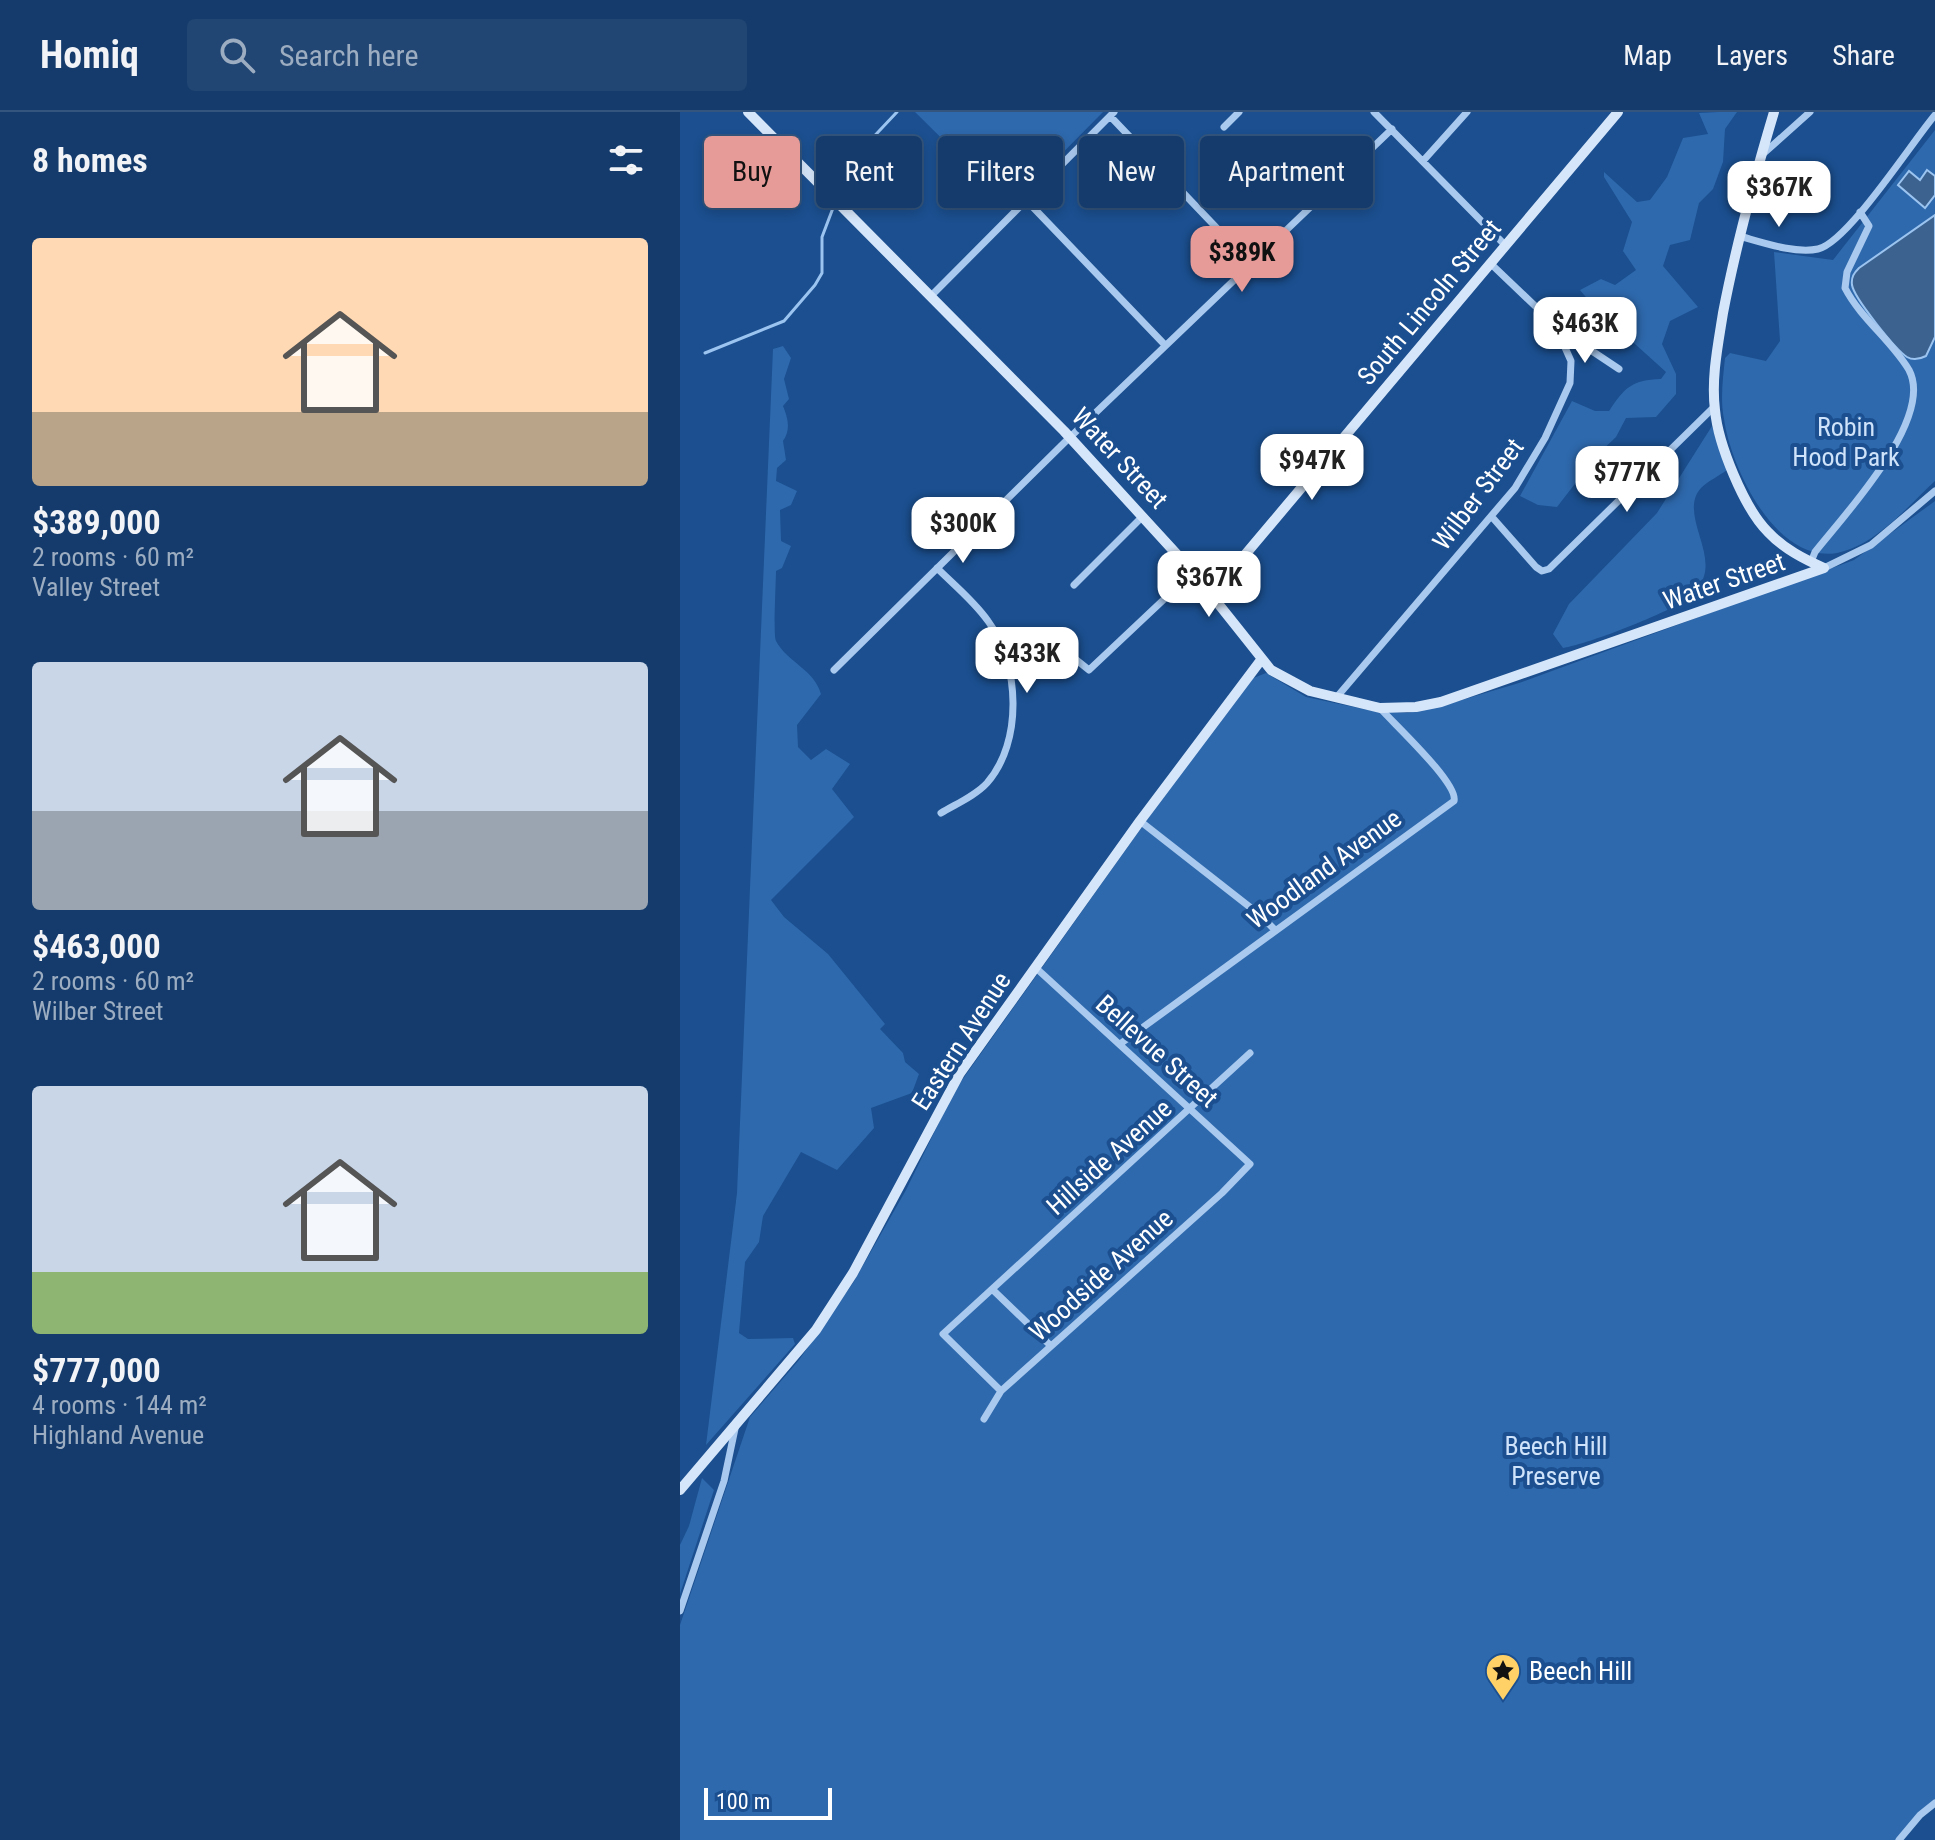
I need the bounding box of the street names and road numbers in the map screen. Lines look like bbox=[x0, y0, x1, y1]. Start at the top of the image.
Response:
street label: South Lincoln Street bbox=[1351, 213, 1507, 391]
street label: Water Street bbox=[1066, 401, 1174, 515]
street label: Wilber Street bbox=[1426, 432, 1530, 556]
street label: Water Street bbox=[1659, 546, 1789, 616]
street label: Woodland Avenue bbox=[1241, 803, 1407, 935]
street label: Eastern Avenue bbox=[905, 966, 1017, 1116]
street label: Bellevue Street bbox=[1090, 989, 1224, 1113]
street label: Hillside Avenue bbox=[1040, 1093, 1178, 1221]
street label: Woodside Avenue bbox=[1023, 1203, 1179, 1347]

